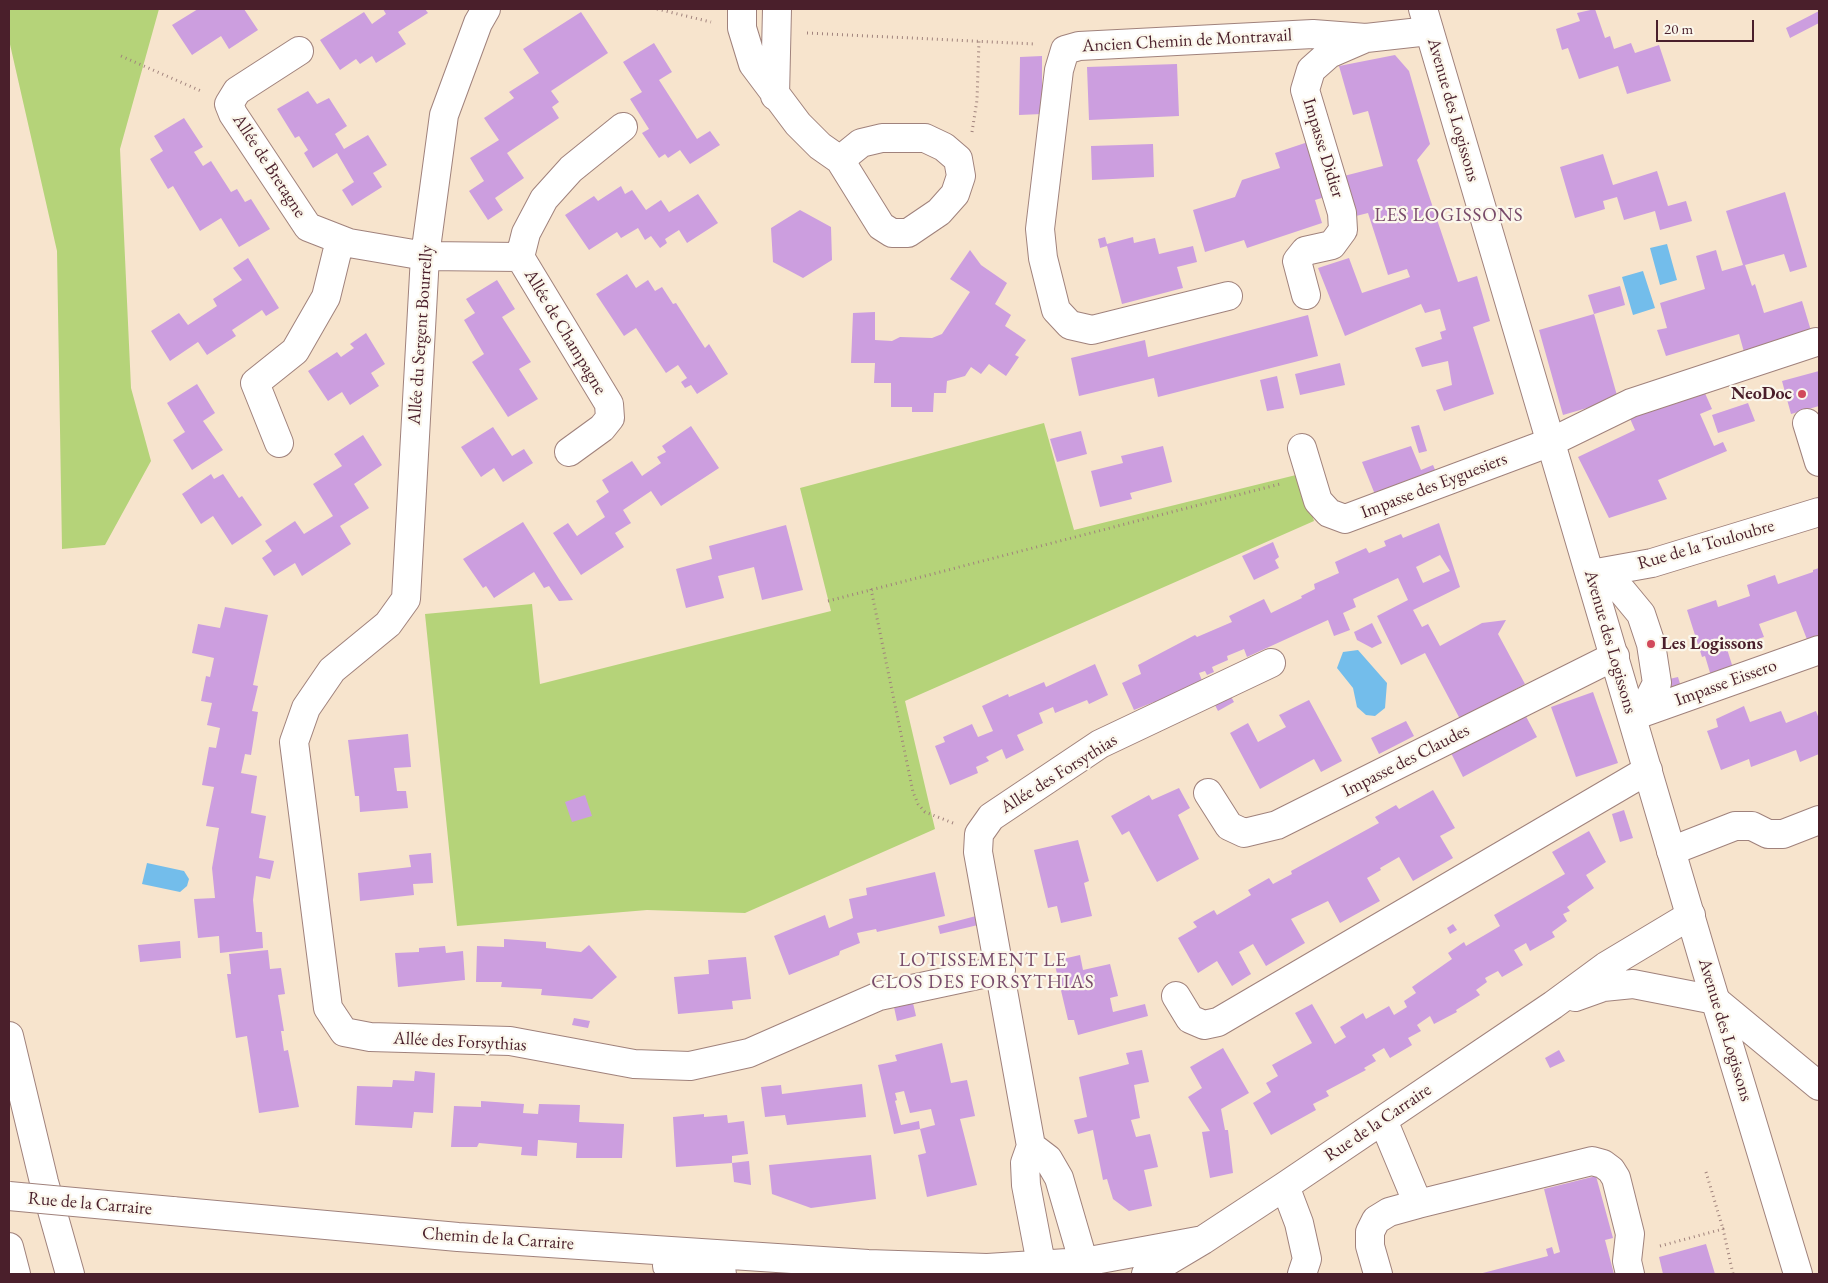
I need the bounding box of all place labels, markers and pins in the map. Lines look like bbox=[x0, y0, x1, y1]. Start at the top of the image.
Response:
place label: NeoDoc bbox=[1731, 383, 1792, 405]
marker: NeoDoc bbox=[1796, 388, 1808, 400]
place label: Les Logissons bbox=[1661, 633, 1763, 655]
marker: Les Logissons bbox=[1645, 638, 1657, 650]

